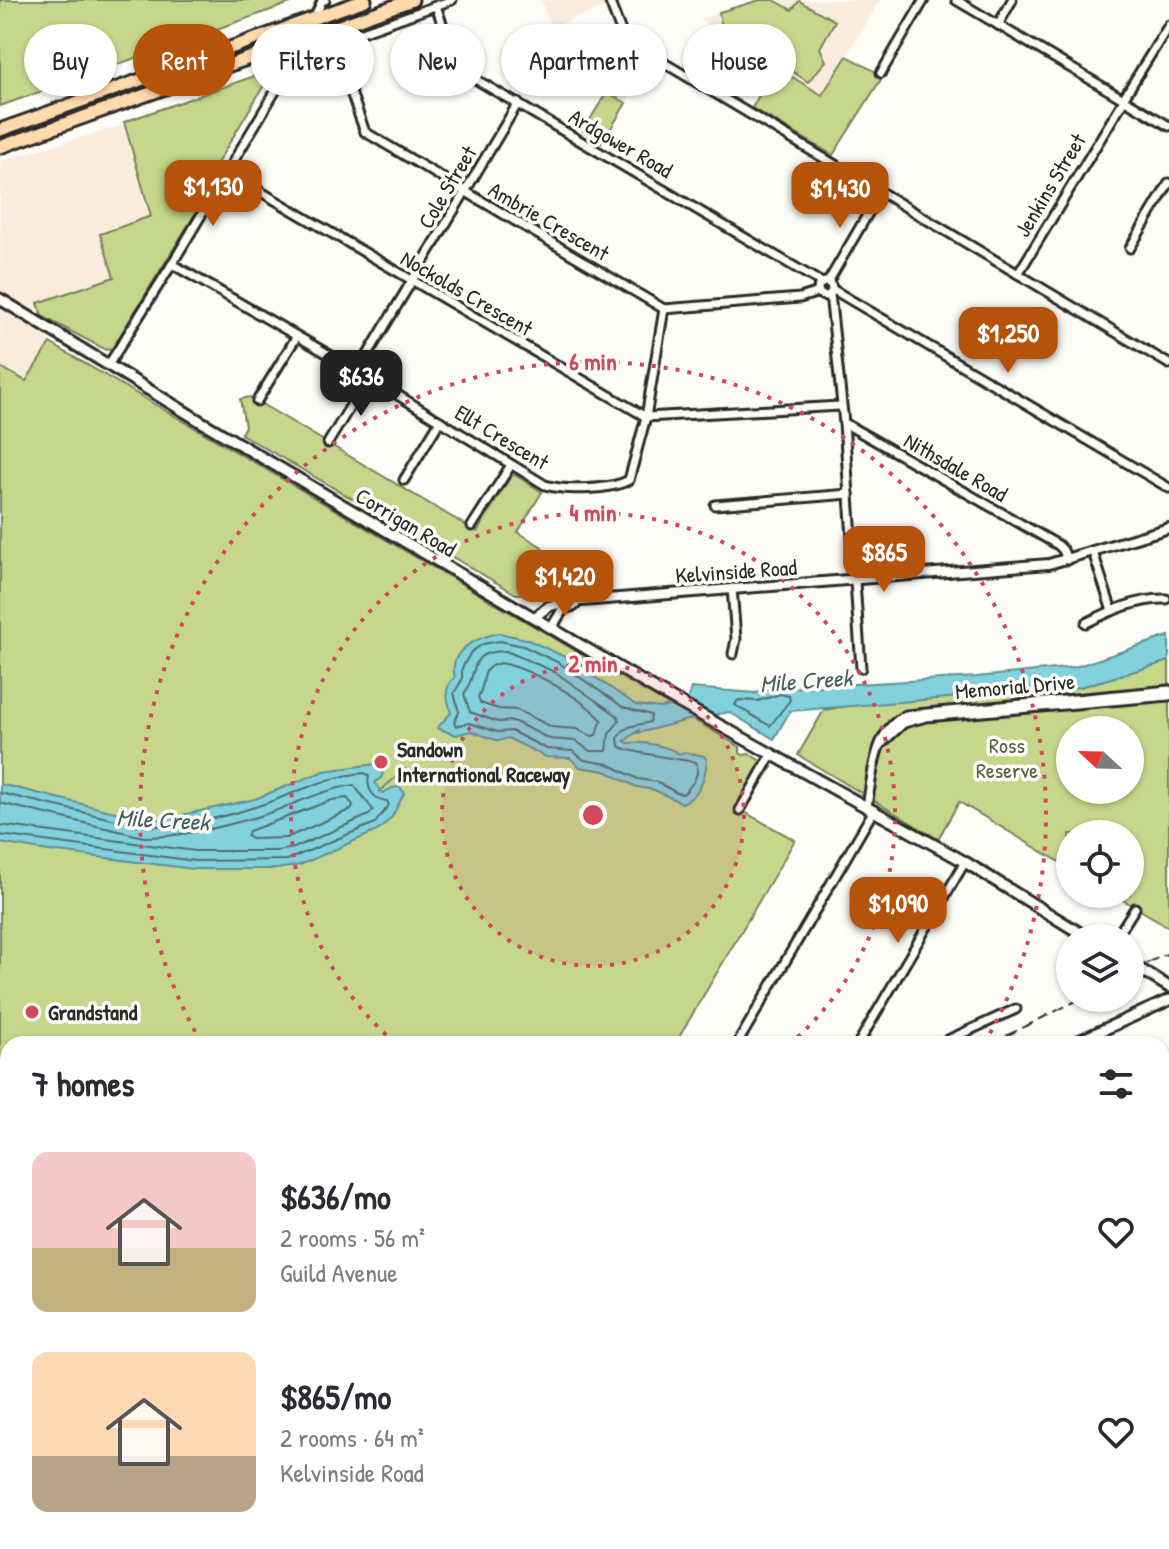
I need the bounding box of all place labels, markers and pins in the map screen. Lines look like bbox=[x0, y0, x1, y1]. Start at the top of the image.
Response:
pin: $1,130 bbox=[148, 160, 278, 228]
pin: $1,430 bbox=[775, 162, 905, 230]
pin: $1,250 bbox=[943, 307, 1073, 375]
pin: $636 bbox=[314, 350, 408, 418]
pin: $865 bbox=[837, 526, 931, 594]
pin: $1,420 bbox=[500, 550, 630, 618]
place label: Sandown International Raceway bbox=[397, 734, 571, 790]
marker: Sandown International Raceway bbox=[372, 753, 390, 771]
centre of rings bbox=[579, 801, 607, 829]
pin: $1,090 bbox=[833, 877, 963, 945]
place label: Grandstand bbox=[48, 997, 138, 1027]
marker: Grandstand bbox=[23, 1003, 41, 1021]

